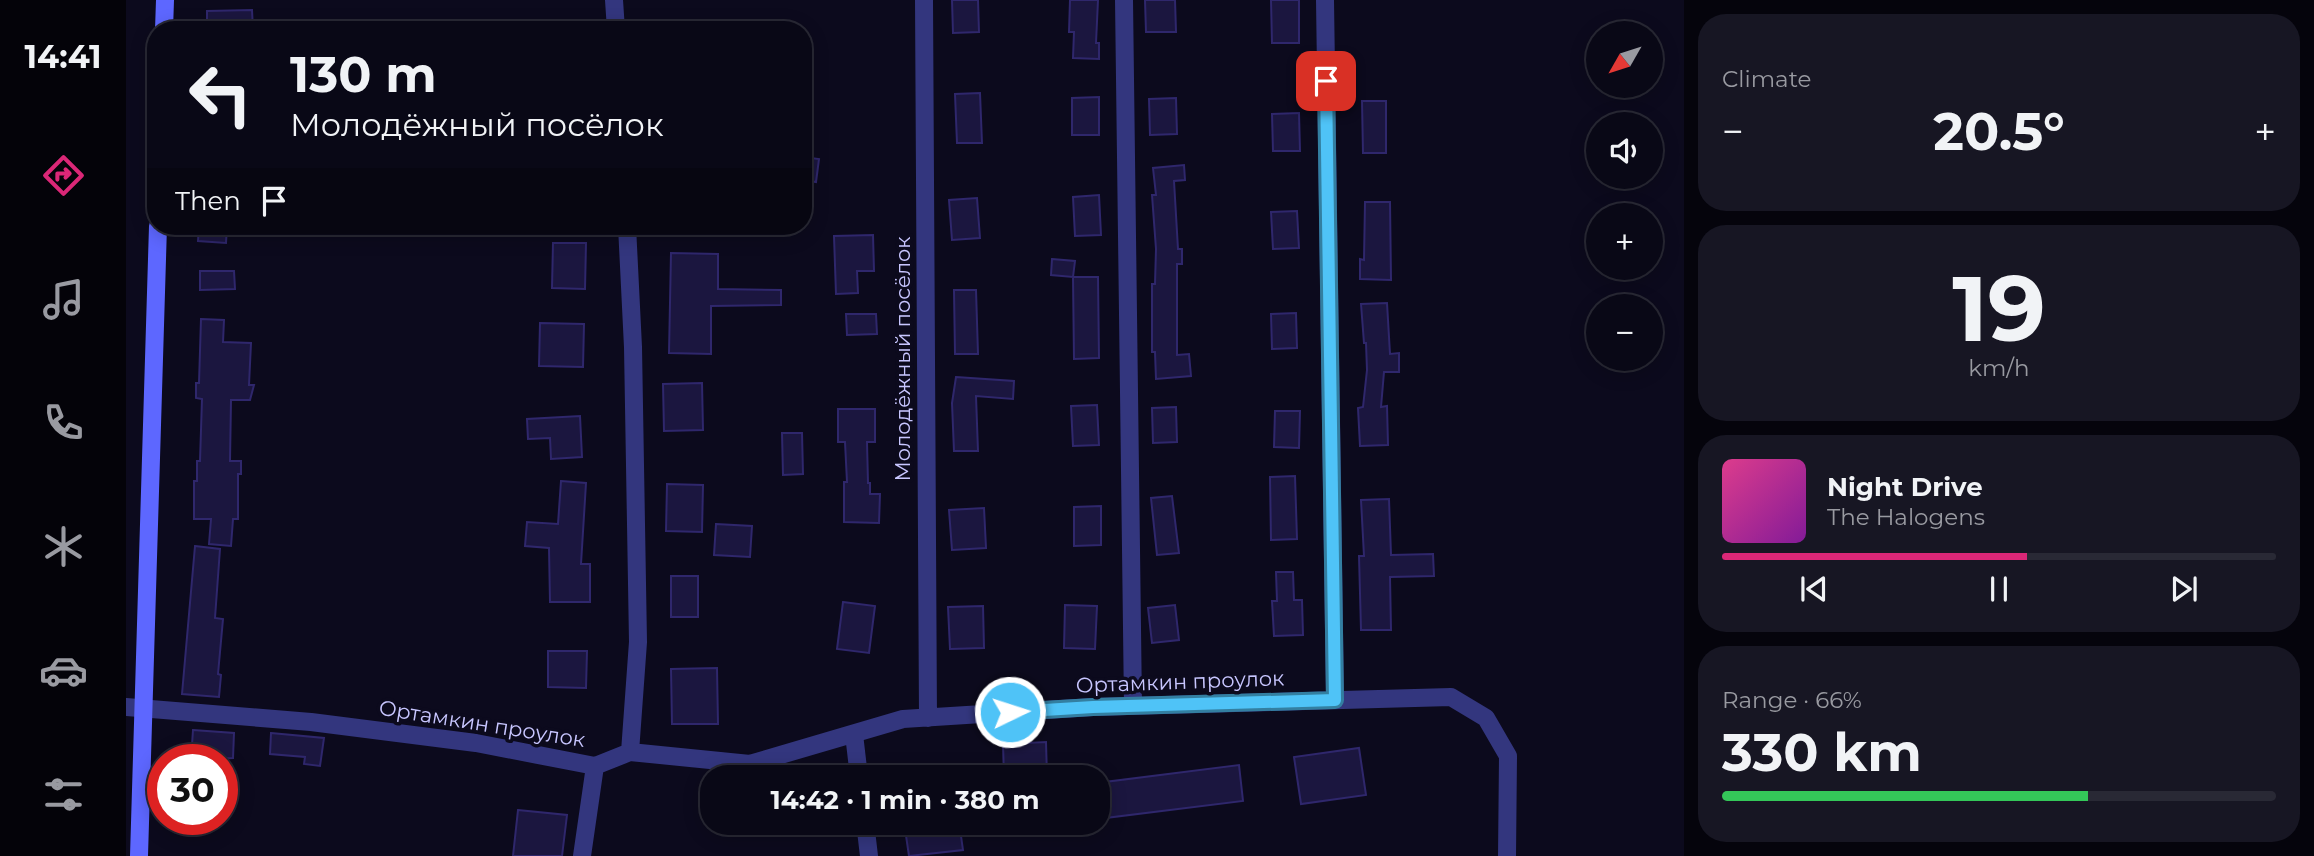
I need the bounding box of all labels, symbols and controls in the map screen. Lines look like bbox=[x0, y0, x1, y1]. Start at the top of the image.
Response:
north arrow bbox=[1586, 21, 1662, 98]
map controls bbox=[1586, 21, 1663, 371]
text: 14:41 bbox=[24, 37, 102, 76]
text: 130 m bbox=[290, 45, 437, 104]
icon: left bbox=[175, 49, 266, 140]
pin bbox=[1296, 51, 1356, 111]
icon: arrive bbox=[1307, 62, 1345, 100]
text: Climate bbox=[1722, 65, 1811, 93]
text: 20.5° bbox=[1933, 100, 2065, 163]
text: Молодёжный посёлок bbox=[290, 105, 664, 144]
text: − bbox=[1722, 108, 1744, 155]
text: + bbox=[2254, 108, 2276, 155]
button: sound bbox=[1586, 112, 1663, 189]
icon: directions bbox=[39, 151, 88, 200]
icon: arrive bbox=[255, 182, 293, 220]
text: Then bbox=[175, 185, 241, 217]
button: + bbox=[1586, 203, 1663, 280]
street label: Молодёжный посёлок bbox=[890, 236, 915, 482]
text: 19 bbox=[1952, 253, 2046, 364]
icon: music bbox=[39, 275, 88, 324]
button: − bbox=[1586, 294, 1663, 371]
text: km/h bbox=[1968, 354, 2030, 382]
icon: phone bbox=[39, 398, 88, 447]
text: Night Drive bbox=[1827, 471, 1983, 503]
text: The Halogens bbox=[1827, 503, 1985, 531]
icon: climate bbox=[39, 522, 88, 571]
icon: previous bbox=[1795, 570, 1833, 608]
icon: pause bbox=[1980, 570, 2018, 608]
icon: next bbox=[2165, 570, 2203, 608]
icon: car bbox=[39, 646, 88, 695]
street label: Ортамкин проулок bbox=[1075, 665, 1285, 698]
position arrow bbox=[973, 675, 1047, 749]
text: Range · 66% bbox=[1722, 686, 1862, 714]
street label: Ортамкин проулок bbox=[377, 695, 587, 752]
text: 330 km bbox=[1722, 721, 1922, 784]
speed limit sign: 30 bbox=[147, 744, 238, 835]
icon: filters bbox=[39, 770, 88, 819]
text: 14:42 · 1 min · 380 m bbox=[771, 784, 1039, 816]

